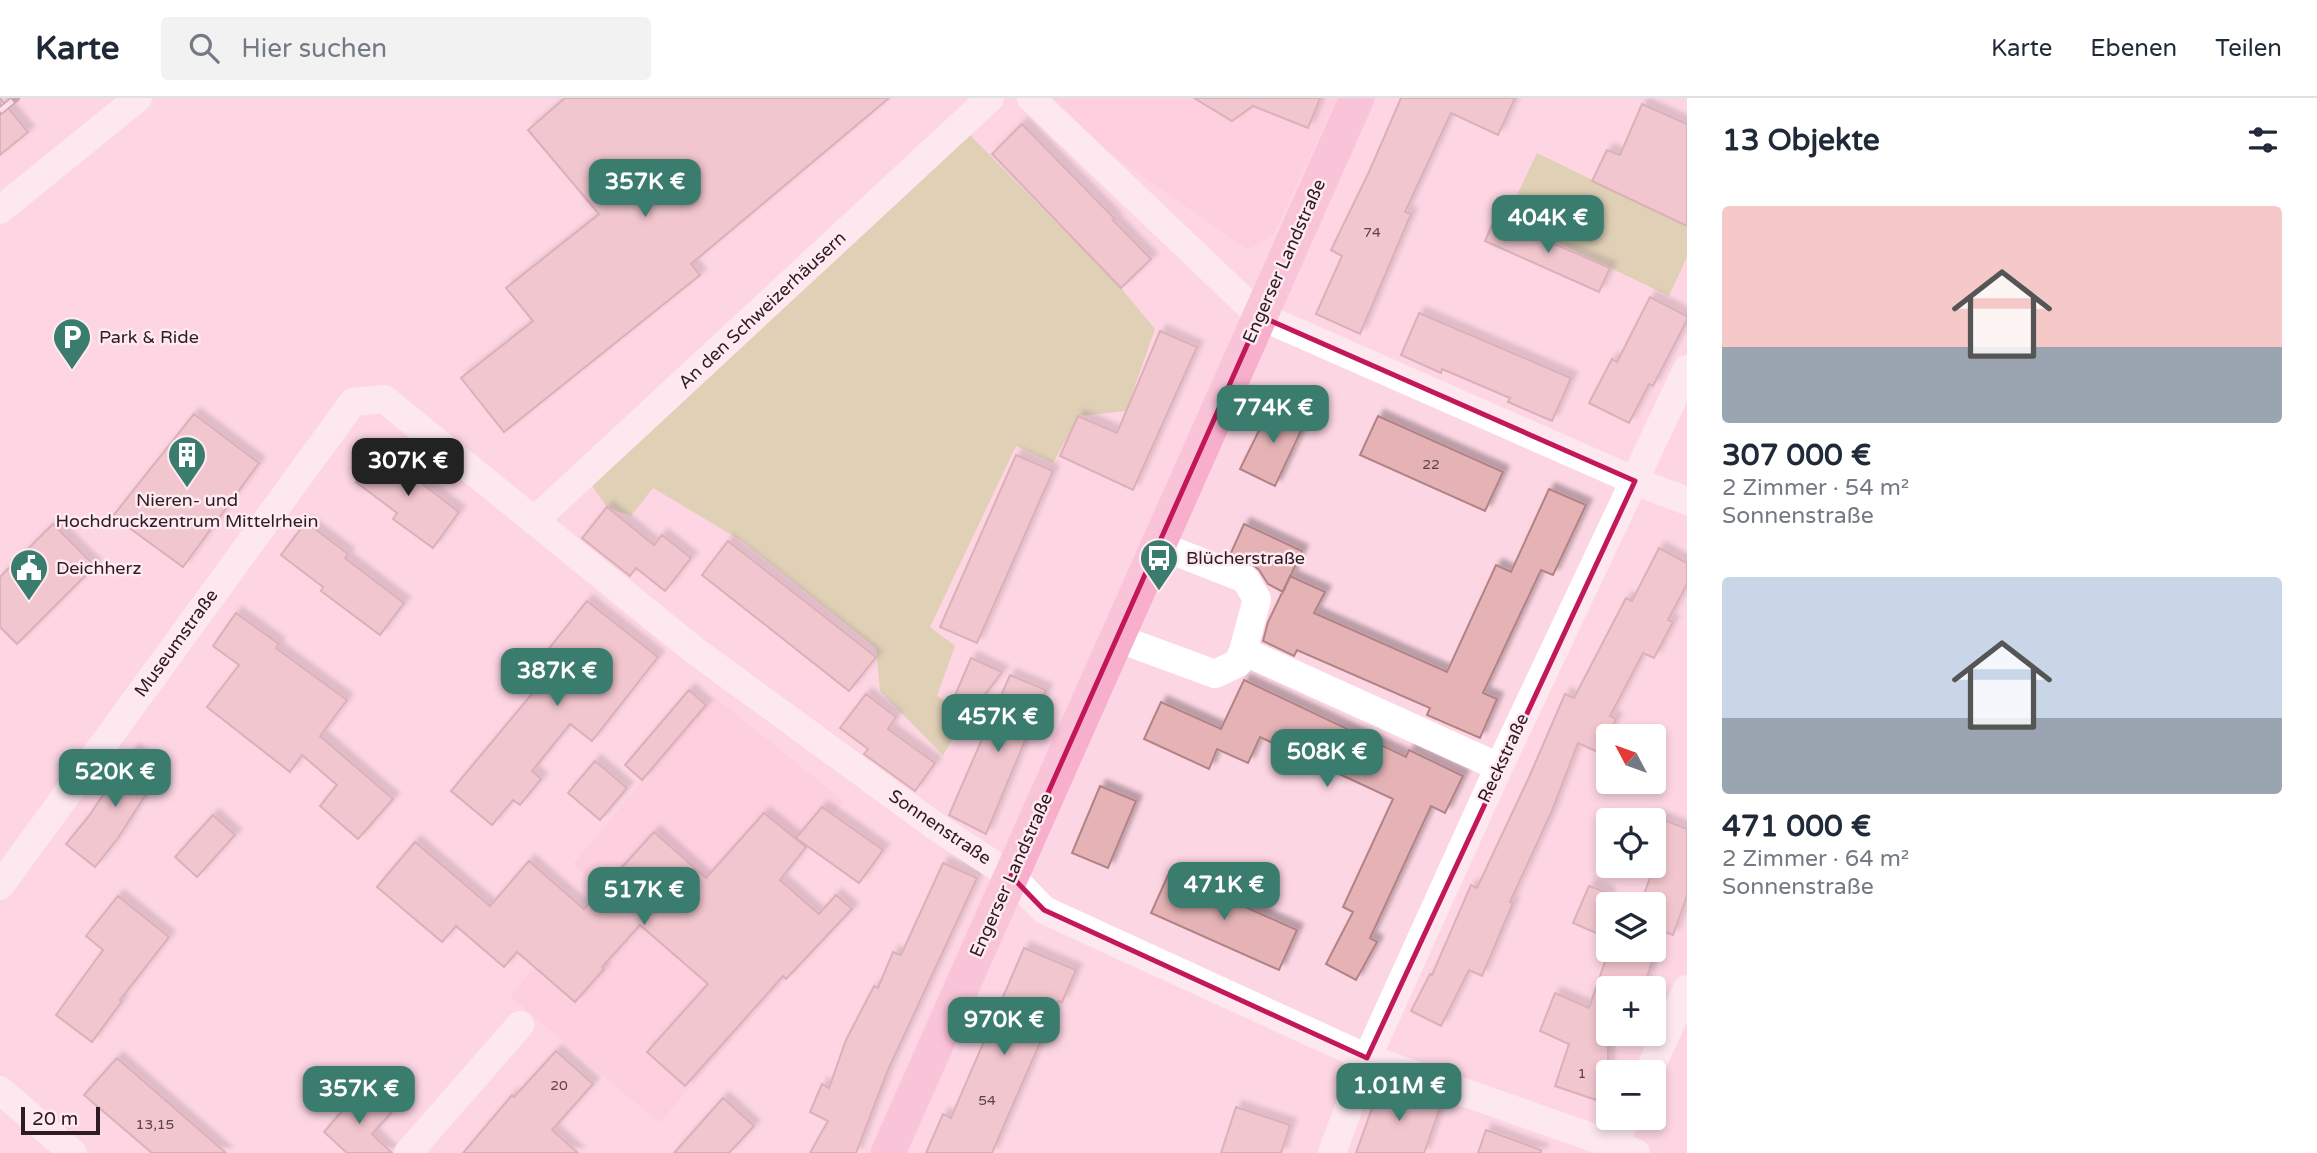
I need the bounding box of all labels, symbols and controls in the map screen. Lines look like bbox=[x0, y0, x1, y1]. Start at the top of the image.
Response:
search box bbox=[161, 17, 651, 80]
text: Karte bbox=[35, 29, 119, 68]
icon: search bbox=[185, 29, 223, 67]
text: Hier suchen bbox=[241, 33, 387, 64]
text: Karte bbox=[1991, 34, 2052, 63]
text: Ebenen bbox=[2090, 34, 2177, 63]
text: Teilen bbox=[2215, 34, 2282, 63]
icon: filters bbox=[2244, 121, 2282, 159]
text: 13 Objekte bbox=[1722, 122, 1880, 159]
pin: 357K € bbox=[588, 159, 702, 219]
text: 357K € bbox=[605, 168, 685, 196]
street label: Engerser Landstraße bbox=[1238, 175, 1330, 347]
pin: 404K € bbox=[1491, 195, 1605, 255]
text: 404K € bbox=[1508, 204, 1588, 232]
house number: 74 bbox=[1363, 224, 1381, 241]
street label: An den Schweizerhäusern bbox=[674, 227, 850, 393]
icon: home bbox=[1939, 251, 2065, 377]
parking icon: Park & Ride bbox=[51, 316, 93, 371]
place label: Park & Ride bbox=[99, 326, 199, 348]
pin: 774K € bbox=[1216, 386, 1330, 445]
text: 774K € bbox=[1233, 394, 1313, 422]
building icon: Nieren- und Hochdruckzentrum Mittelrhein bbox=[166, 434, 208, 489]
text: 307 000 € bbox=[1722, 437, 1871, 474]
pin: 307K € bbox=[351, 438, 465, 498]
text: 307K € bbox=[368, 447, 448, 475]
house number: 22 bbox=[1422, 456, 1440, 473]
text: 2 Zimmer · 54 m² bbox=[1722, 474, 1909, 502]
place label: Nieren- und Hochdruckzentrum Mittelrhein bbox=[56, 489, 318, 532]
text: Sonnenstraße bbox=[1722, 502, 1874, 530]
bus stop icon: Blücherstraße bbox=[1138, 537, 1180, 592]
public building icon: Deichherz bbox=[8, 547, 50, 602]
place label: Blücherstraße bbox=[1186, 547, 1305, 569]
place label: Deichherz bbox=[56, 557, 141, 579]
street label: Museumstraße bbox=[129, 585, 223, 701]
icon: home bbox=[1939, 622, 2065, 748]
pin: 387K € bbox=[500, 648, 614, 708]
text: 387K € bbox=[517, 657, 597, 685]
pin: 457K € bbox=[941, 694, 1055, 754]
text: 457K € bbox=[958, 703, 1038, 731]
street label: Reckstraße bbox=[1473, 710, 1533, 806]
north arrow bbox=[1596, 724, 1666, 794]
map controls bbox=[1596, 724, 1666, 1130]
pin: 508K € bbox=[1270, 730, 1384, 789]
text: 508K € bbox=[1287, 738, 1367, 766]
pin: 520K € bbox=[58, 750, 172, 809]
text: 520K € bbox=[75, 758, 155, 786]
street label: Sonnenstraße bbox=[885, 785, 995, 869]
street label: Engerser Landstraße bbox=[965, 789, 1057, 961]
button: locate bbox=[1596, 808, 1666, 878]
text: 471 000 € bbox=[1722, 808, 1871, 845]
text: 2 Zimmer · 64 m² bbox=[1722, 845, 1909, 873]
pin: 471K € bbox=[1167, 862, 1281, 922]
pin: 517K € bbox=[587, 868, 701, 927]
text: 471K € bbox=[1184, 871, 1264, 899]
text: Sonnenstraße bbox=[1722, 873, 1874, 901]
text: 517K € bbox=[604, 876, 684, 904]
button: layers bbox=[1596, 892, 1666, 962]
button: + bbox=[1596, 976, 1666, 1046]
pin: 970K € bbox=[947, 998, 1061, 1057]
text: 970K € bbox=[964, 1006, 1044, 1034]
button: − bbox=[1596, 1060, 1666, 1130]
pin: 1.01M € bbox=[1334, 1063, 1464, 1123]
house number: 1 bbox=[1578, 1065, 1586, 1082]
pin: 357K € bbox=[302, 1066, 416, 1126]
text: 1.01M € bbox=[1352, 1072, 1446, 1100]
text: 357K € bbox=[319, 1075, 399, 1103]
house number: 20 bbox=[550, 1077, 568, 1094]
house number: 54 bbox=[978, 1092, 996, 1109]
scale bar bbox=[21, 1104, 100, 1136]
text: 20 m bbox=[32, 1108, 78, 1130]
house number: 13,15 bbox=[136, 1116, 174, 1133]

